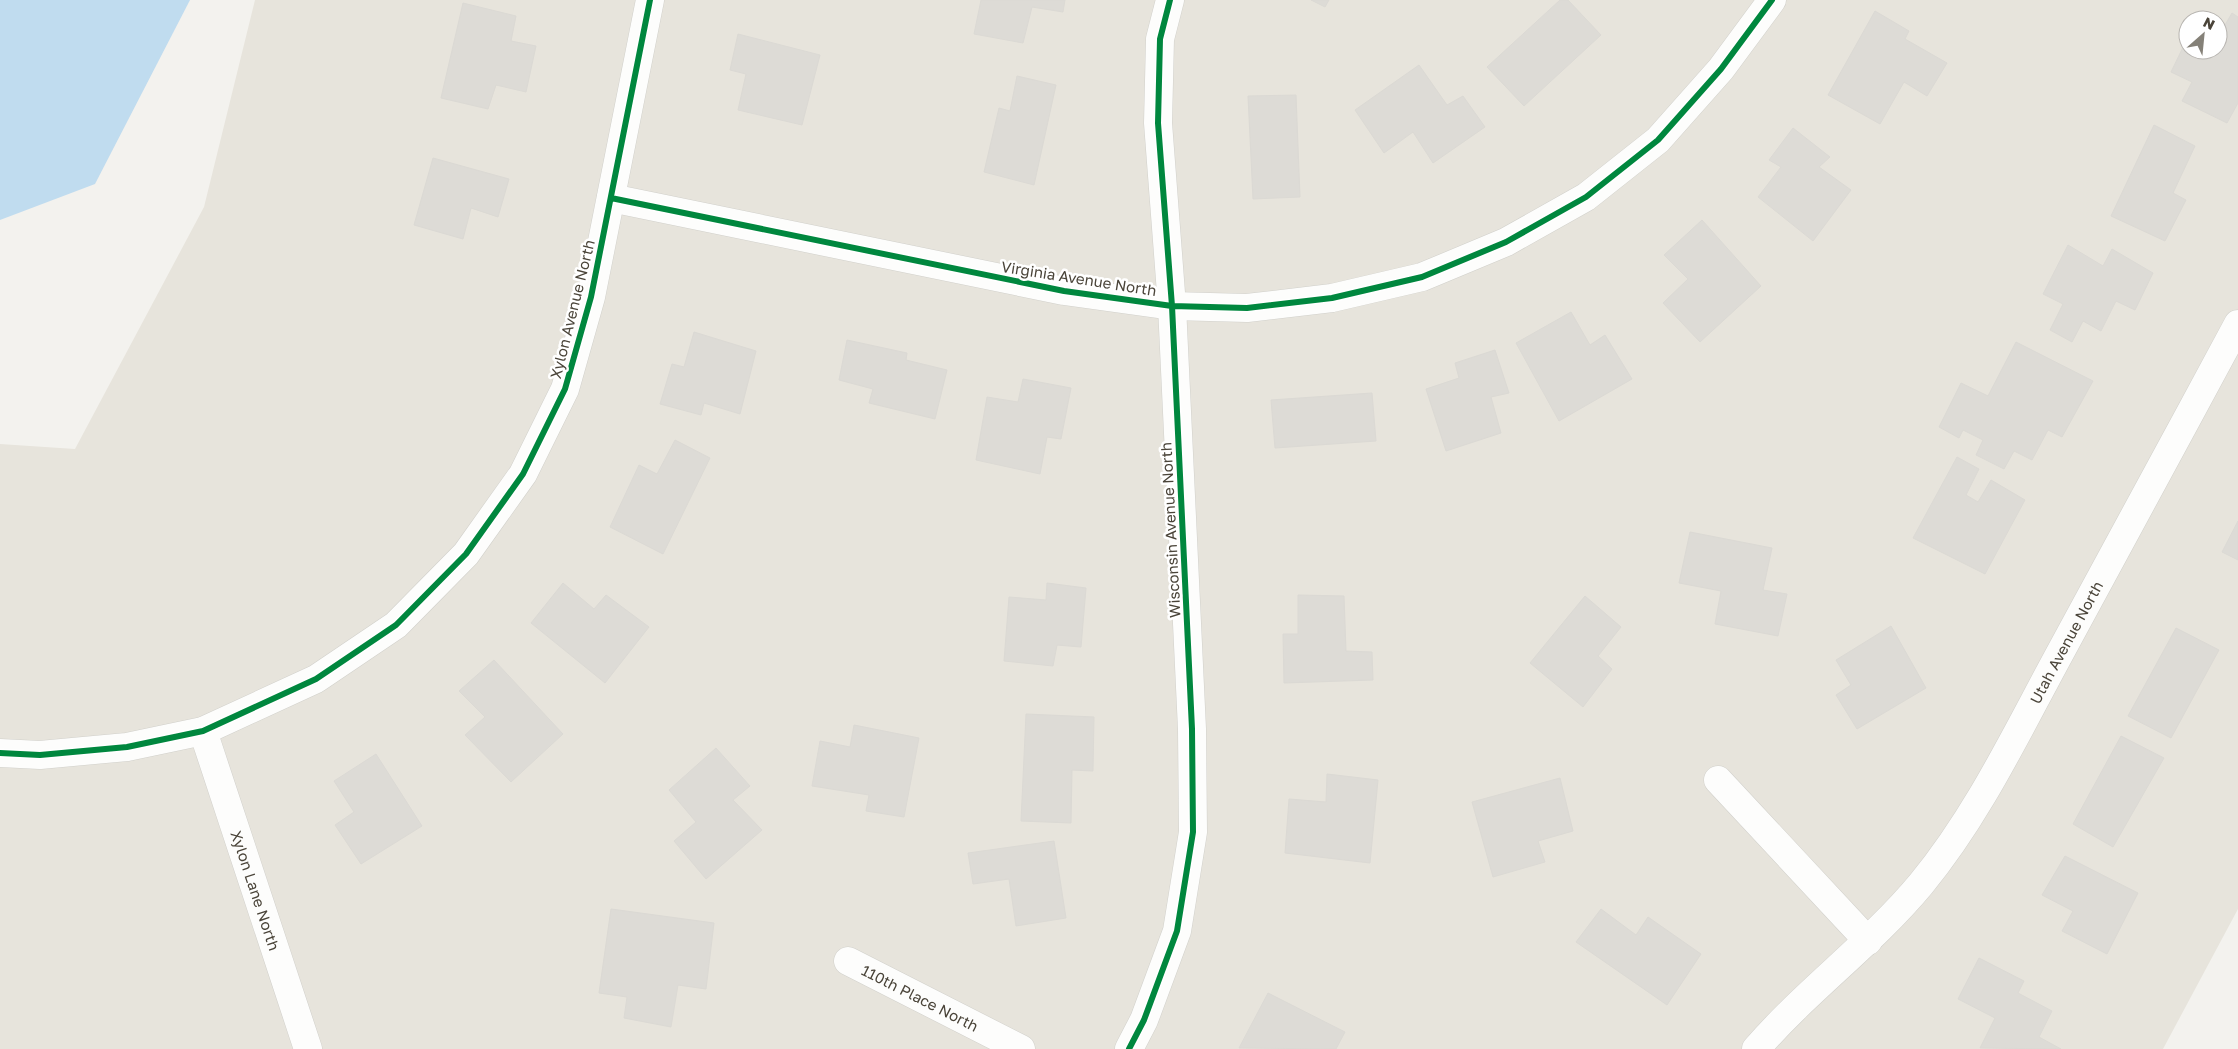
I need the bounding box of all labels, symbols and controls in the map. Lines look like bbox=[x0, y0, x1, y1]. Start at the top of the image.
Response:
north arrow bbox=[2178, 10, 2228, 60]
text: N bbox=[2201, 13, 2218, 33]
street label: Xylon Avenue North bbox=[546, 238, 598, 380]
street label: Virginia Avenue North bbox=[1000, 257, 1158, 299]
street label: Wisconsin Avenue North bbox=[1156, 442, 1184, 618]
street label: Utah Avenue North bbox=[2026, 578, 2106, 707]
street label: Xylon Lane North bbox=[228, 828, 284, 953]
street label: 110th Place North bbox=[859, 961, 982, 1035]

